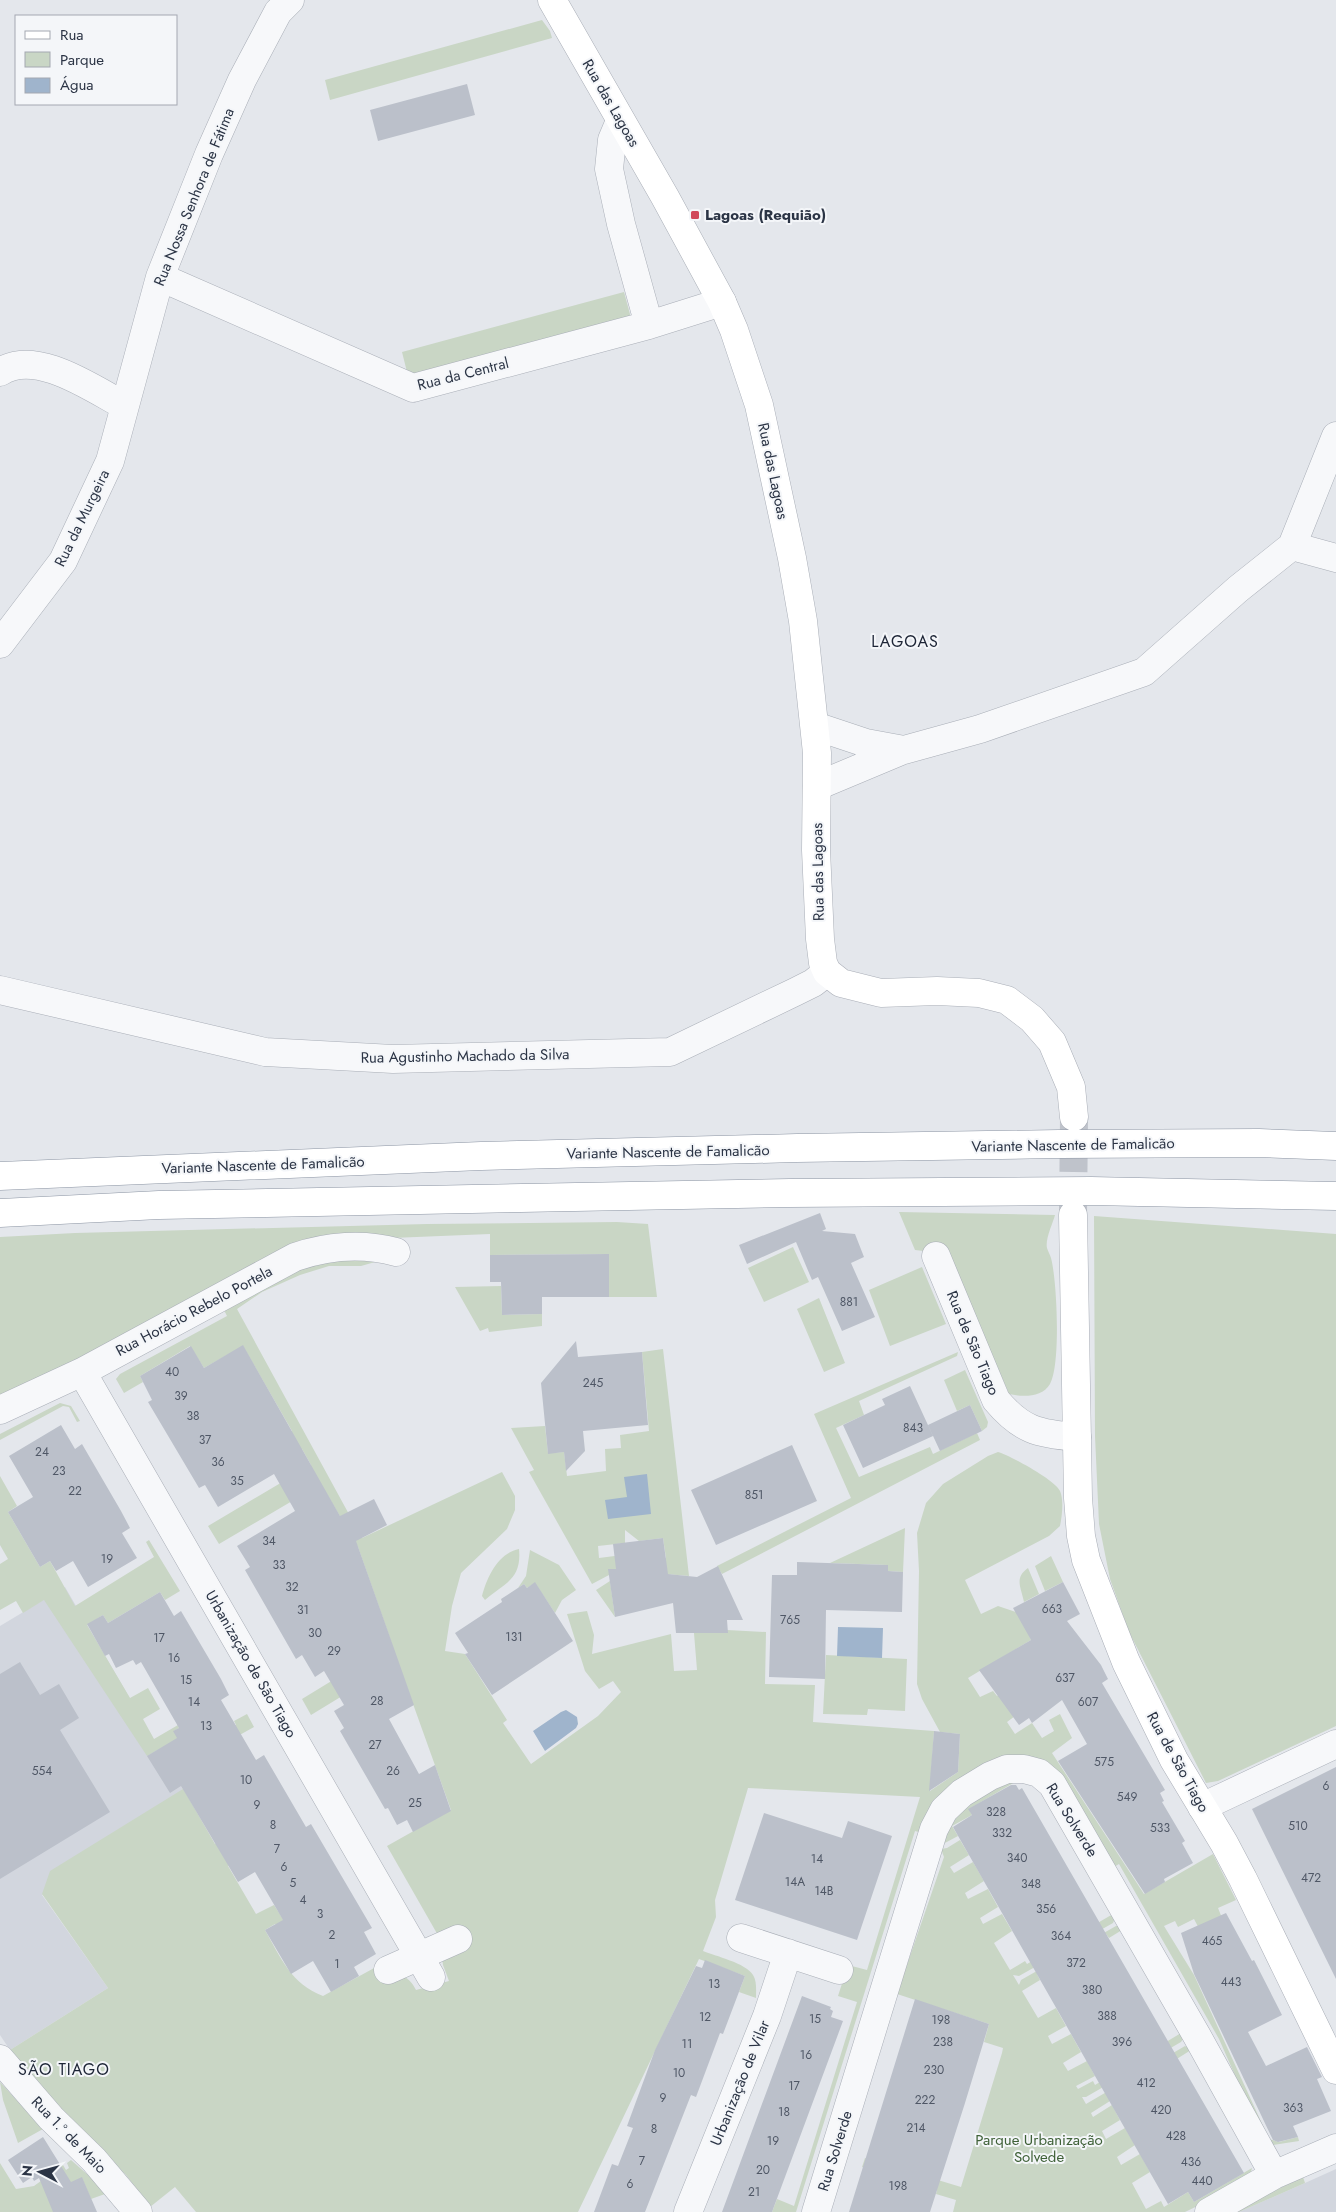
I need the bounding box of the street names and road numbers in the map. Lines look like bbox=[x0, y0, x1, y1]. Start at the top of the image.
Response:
street label: Rua das Lagoas bbox=[577, 55, 645, 151]
street label: Rua Nossa Senhora de Fátima bbox=[148, 105, 240, 289]
street label: Rua da Central bbox=[415, 352, 511, 396]
street label: Rua das Lagoas bbox=[752, 421, 794, 521]
street label: Rua da Murgeira bbox=[49, 466, 115, 570]
street label: Rua das Lagoas bbox=[806, 823, 830, 921]
street label: Rua Agustinho Machado da Silva bbox=[360, 1043, 570, 1069]
street label: Variante Nascente de Famalicão bbox=[971, 1132, 1175, 1158]
street label: Variante Nascente de Famalicão bbox=[566, 1139, 770, 1165]
street label: Variante Nascente de Famalicão bbox=[161, 1150, 365, 1180]
street label: Rua Horácio Rebelo Portela bbox=[112, 1260, 276, 1362]
street label: Rua de São Tiago bbox=[941, 1287, 1005, 1399]
street label: Urbanização de São Tiago bbox=[200, 1586, 302, 1742]
street label: Rua de São Tiago bbox=[1141, 1708, 1215, 1816]
street label: Rua Solverde bbox=[1041, 1779, 1104, 1861]
street label: Urbanização de Vilar bbox=[705, 2016, 776, 2149]
street label: Rua 1.º de Maio bbox=[26, 2091, 112, 2179]
street label: Rua Solverde bbox=[812, 2108, 858, 2194]

